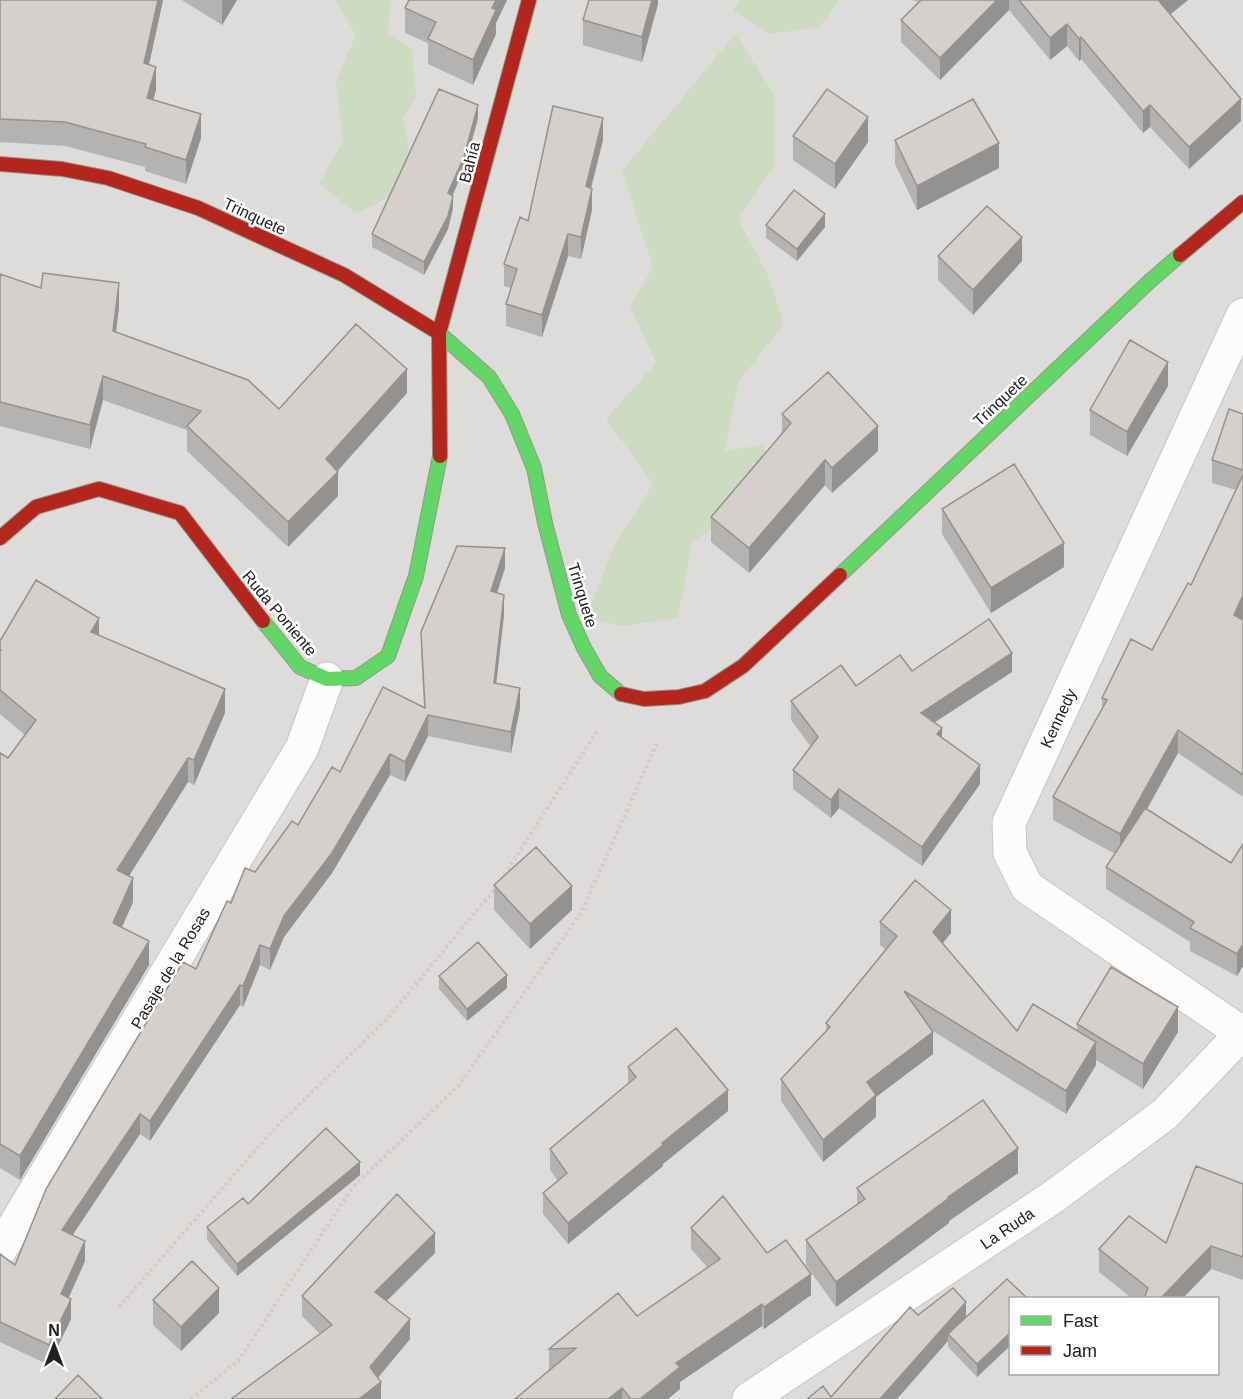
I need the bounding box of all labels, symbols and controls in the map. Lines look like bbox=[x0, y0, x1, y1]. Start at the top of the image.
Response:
street label: Bahía bbox=[456, 140, 483, 185]
street label: Trinquete bbox=[221, 195, 289, 238]
street label: Trinquete bbox=[970, 371, 1031, 429]
street label: Trinquete bbox=[565, 561, 600, 630]
street label: Ruda Poniente bbox=[239, 567, 320, 659]
street label: Kennedy bbox=[1037, 686, 1080, 750]
street label: Pasaje de la Rosas bbox=[128, 905, 213, 1032]
street label: La Ruda bbox=[977, 1204, 1037, 1252]
legend bbox=[1009, 1297, 1219, 1375]
text: Fast bbox=[1063, 1311, 1098, 1331]
north arrow bbox=[24, 1315, 84, 1375]
text: N bbox=[48, 1322, 60, 1339]
text: Jam bbox=[1063, 1341, 1097, 1361]

